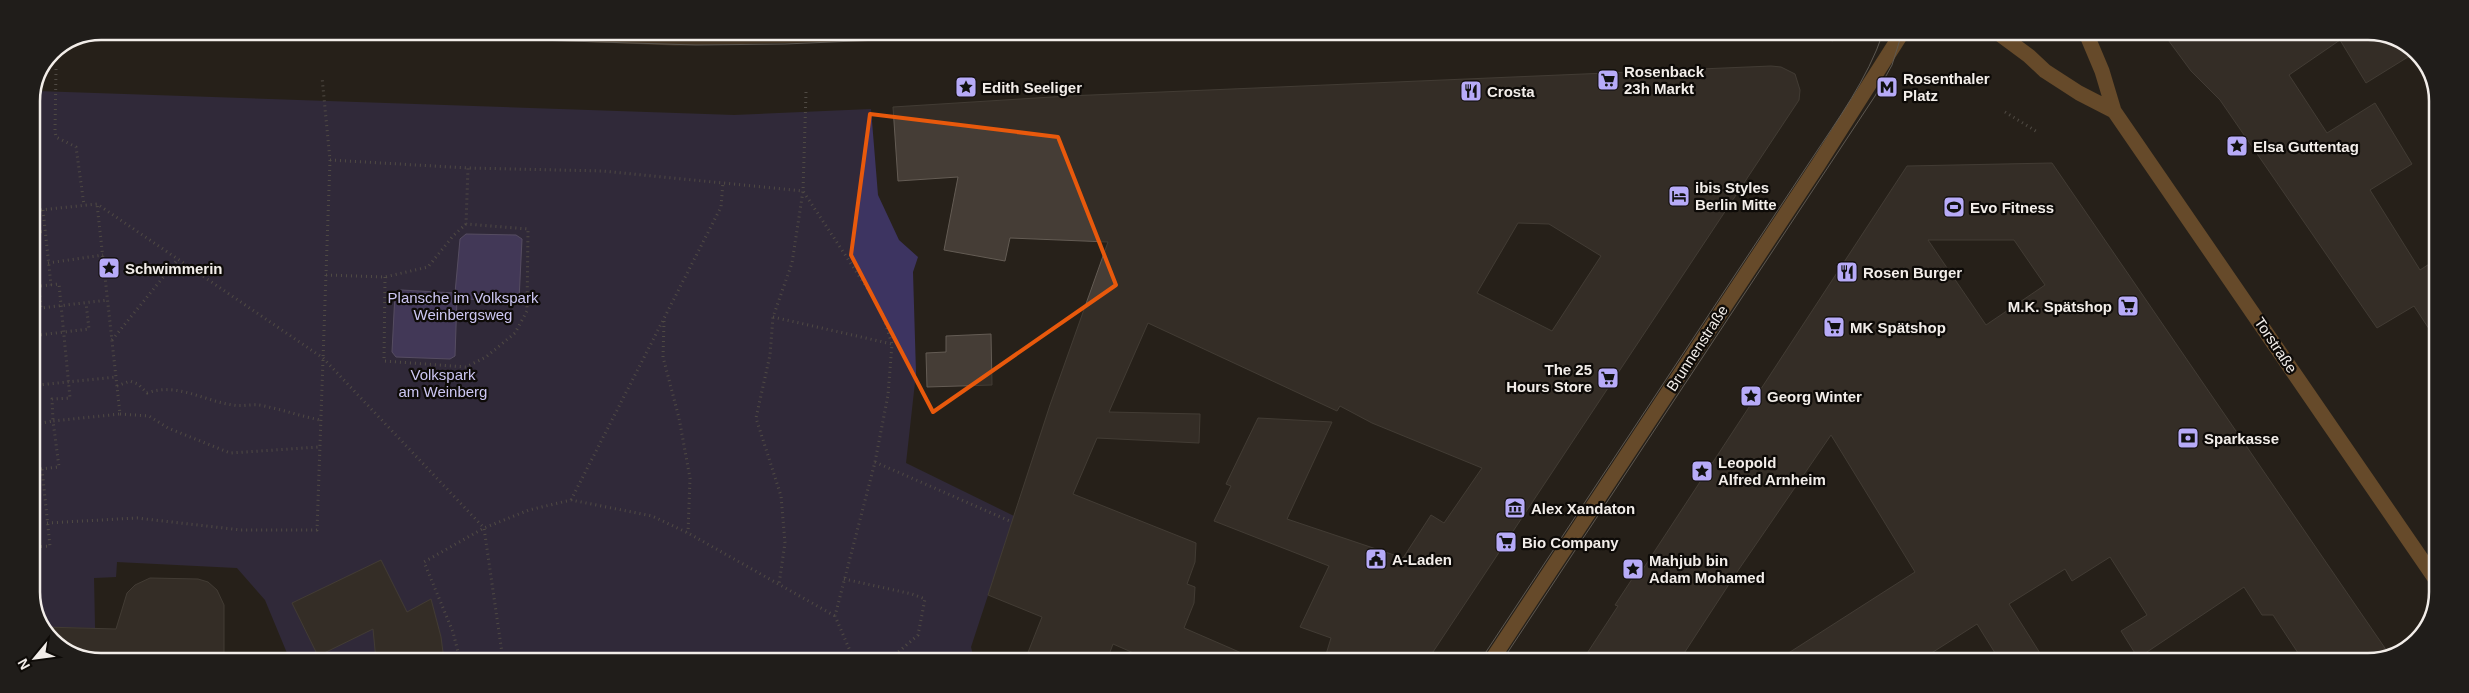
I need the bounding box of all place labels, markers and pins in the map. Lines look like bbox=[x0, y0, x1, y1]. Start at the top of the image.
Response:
place label: Rosenback 23h Markt bbox=[1624, 63, 1705, 97]
supermarket icon: Rosenback 23h Markt bbox=[1596, 68, 1620, 92]
place label: Rosenthaler Platz bbox=[1903, 70, 1990, 104]
place icon: Edith Seeliger bbox=[954, 75, 978, 99]
metro station icon: Rosenthaler Platz bbox=[1875, 75, 1899, 99]
place label: Edith Seeliger bbox=[982, 79, 1082, 96]
restaurant icon: Crosta bbox=[1459, 79, 1483, 103]
place label: Crosta bbox=[1487, 83, 1535, 100]
place icon: Elsa Guttentag bbox=[2225, 134, 2249, 158]
place label: Elsa Guttentag bbox=[2253, 138, 2359, 155]
place label: ibis Styles Berlin Mitte bbox=[1695, 179, 1777, 213]
hotel icon: ibis Styles Berlin Mitte bbox=[1667, 184, 1691, 208]
sports icon: Evo Fitness bbox=[1942, 195, 1966, 219]
place label: Evo Fitness bbox=[1970, 199, 2054, 216]
place icon: Schwimmerin bbox=[97, 256, 121, 280]
place label: Schwimmerin bbox=[125, 260, 223, 277]
restaurant icon: Rosen Burger bbox=[1835, 260, 1859, 284]
place label: Rosen Burger bbox=[1863, 264, 1962, 281]
supermarket icon: M.K. Spätshop bbox=[2116, 294, 2140, 318]
place label: M.K. Spätshop bbox=[2008, 298, 2112, 315]
supermarket icon: MK Spätshop bbox=[1822, 315, 1846, 339]
place label: MK Spätshop bbox=[1850, 319, 1946, 336]
place label: The 25 Hours Store bbox=[1506, 361, 1592, 395]
supermarket icon: The 25 Hours Store bbox=[1596, 366, 1620, 390]
place icon: Georg Winter bbox=[1739, 384, 1763, 408]
place label: Georg Winter bbox=[1767, 388, 1862, 405]
bank icon: Sparkasse bbox=[2176, 426, 2200, 450]
place label: Sparkasse bbox=[2204, 430, 2279, 447]
place label: Leopold Alfred Arnheim bbox=[1718, 454, 1826, 488]
place icon: Leopold Alfred Arnheim bbox=[1690, 459, 1714, 483]
museum icon: Alex Xandaton bbox=[1503, 496, 1527, 520]
place label: Alex Xandaton bbox=[1531, 500, 1635, 517]
supermarket icon: Bio Company bbox=[1494, 530, 1518, 554]
place label: Bio Company bbox=[1522, 534, 1619, 551]
public building icon: A-Laden bbox=[1364, 547, 1388, 571]
place label: A-Laden bbox=[1392, 551, 1452, 568]
place label: Mahjub bin Adam Mohamed bbox=[1649, 552, 1765, 586]
place icon: Mahjub bin Adam Mohamed bbox=[1621, 557, 1645, 581]

